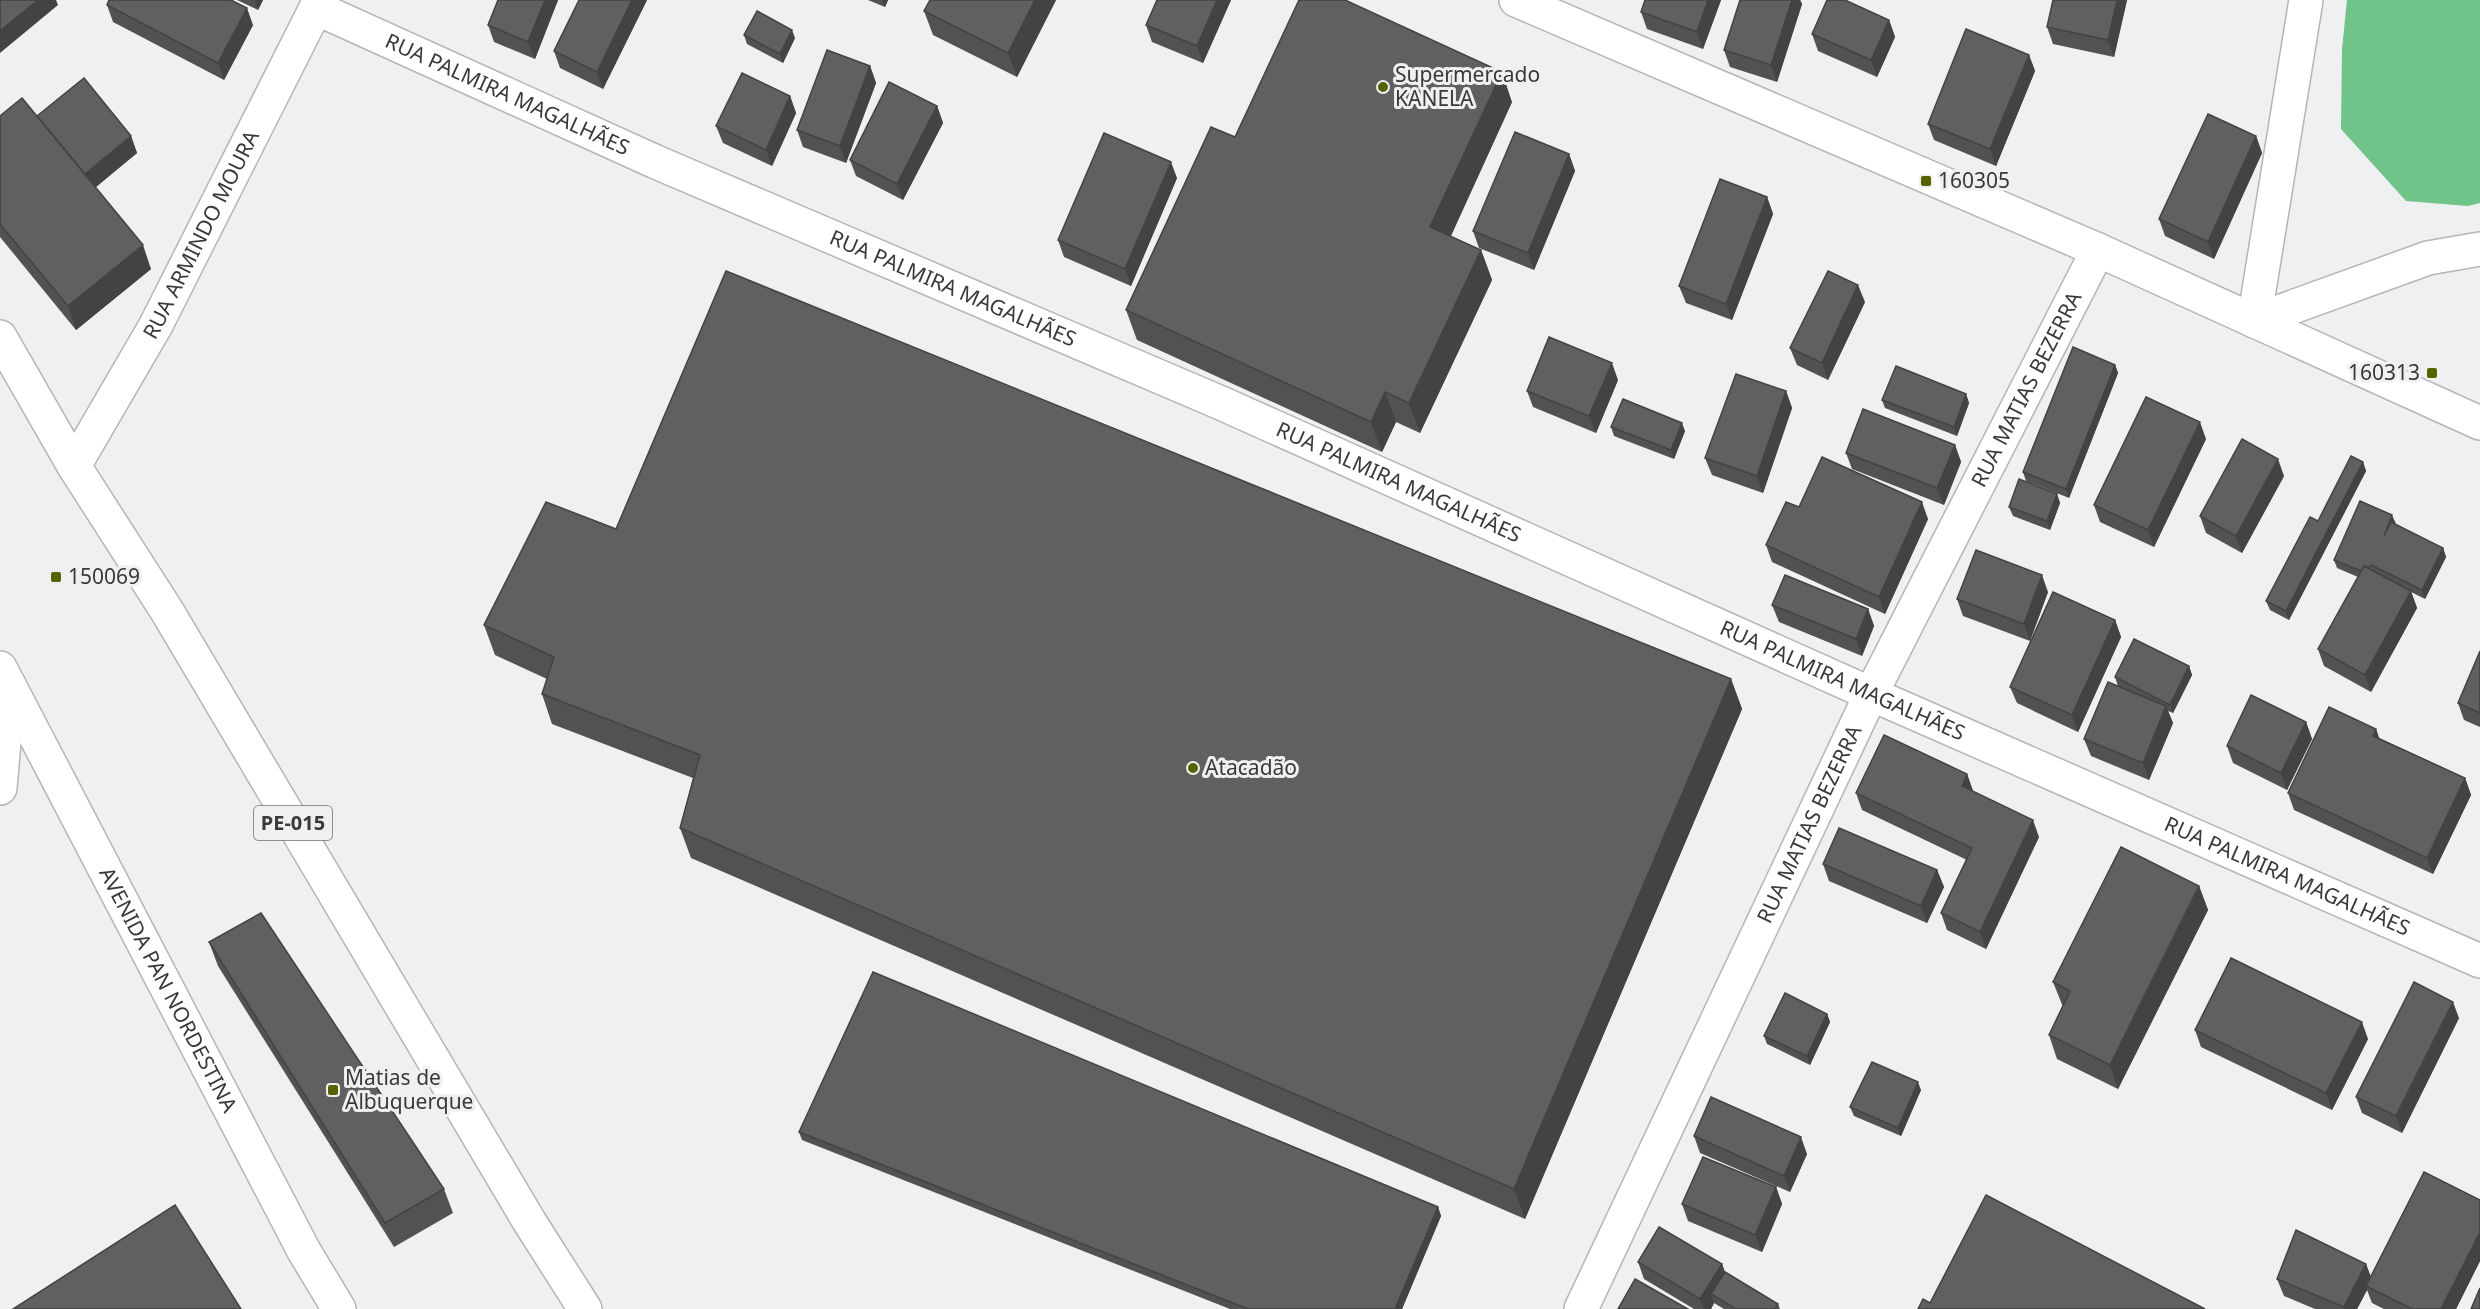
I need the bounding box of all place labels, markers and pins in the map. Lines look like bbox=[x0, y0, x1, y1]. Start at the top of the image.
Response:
place label: Supermercado KANELA bbox=[1395, 60, 1540, 112]
marker: Supermercado KANELA bbox=[1376, 80, 1390, 94]
place label: 160305 bbox=[1938, 166, 2010, 194]
marker: 160305 bbox=[1919, 174, 1933, 188]
place label: 160313 bbox=[2348, 358, 2420, 386]
marker: 160313 bbox=[2425, 366, 2439, 380]
place label: 150069 bbox=[68, 562, 140, 590]
marker: 150069 bbox=[49, 570, 63, 584]
place label: Atacadão bbox=[1205, 753, 1297, 781]
marker: Atacadão bbox=[1186, 761, 1200, 775]
place label: Matias de Albuquerque bbox=[345, 1063, 473, 1115]
marker: Matias de Albuquerque bbox=[326, 1083, 340, 1097]

